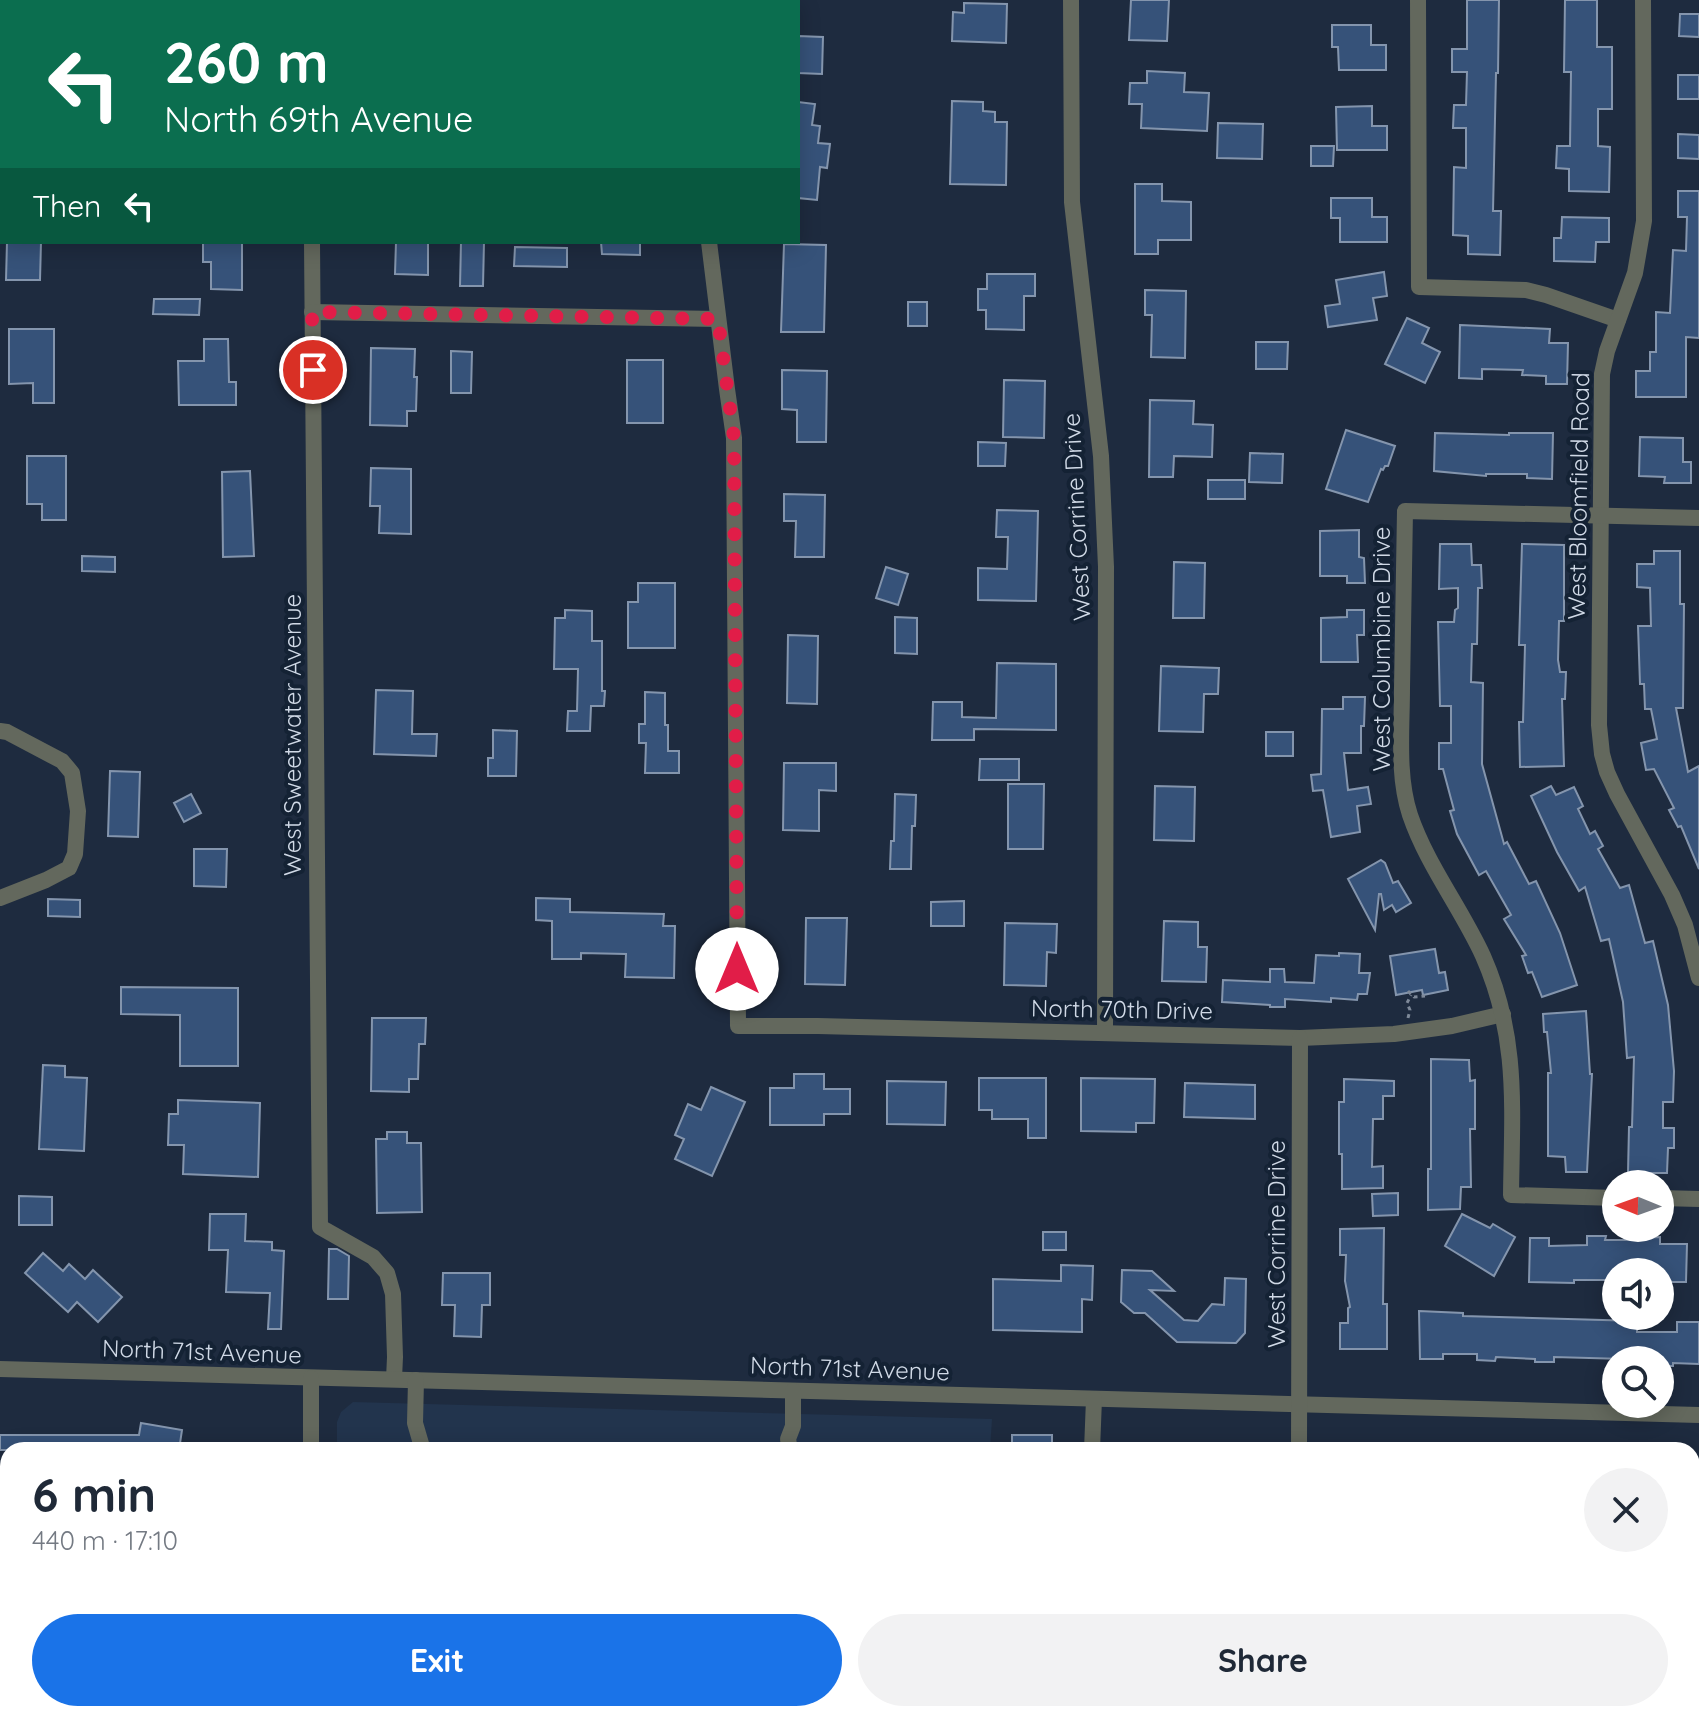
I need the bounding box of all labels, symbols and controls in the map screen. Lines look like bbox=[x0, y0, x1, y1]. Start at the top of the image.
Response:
text: 260 m bbox=[164, 27, 329, 97]
icon: left bbox=[32, 32, 136, 136]
text: North 69th Avenue bbox=[164, 96, 473, 141]
icon: left bbox=[117, 184, 161, 228]
text: Then bbox=[32, 187, 101, 225]
pin bbox=[279, 336, 347, 404]
icon: arrive bbox=[291, 348, 335, 392]
street label: West Bloomfield Road bbox=[1561, 372, 1595, 620]
street label: West Corrine Drive bbox=[1056, 412, 1096, 622]
street label: West Columbine Drive bbox=[1366, 527, 1396, 771]
street label: West Sweetwater Avenue bbox=[277, 594, 307, 876]
position arrow bbox=[695, 927, 779, 1011]
street label: North 70th Drive bbox=[1031, 992, 1213, 1026]
street label: West Corrine Drive bbox=[1261, 1140, 1291, 1348]
north arrow bbox=[1602, 1170, 1674, 1242]
map controls bbox=[1602, 1170, 1674, 1418]
button: sound bbox=[1602, 1258, 1674, 1330]
street label: North 71st Avenue bbox=[102, 1333, 302, 1369]
button: search bbox=[1602, 1346, 1674, 1418]
street label: North 71st Avenue bbox=[750, 1350, 950, 1386]
text: 6 min bbox=[32, 1464, 156, 1524]
button: close bbox=[1584, 1468, 1668, 1552]
text: 440 m · 17:10 bbox=[32, 1524, 178, 1557]
button: Exit bbox=[32, 1614, 842, 1706]
button: Share bbox=[858, 1614, 1668, 1706]

